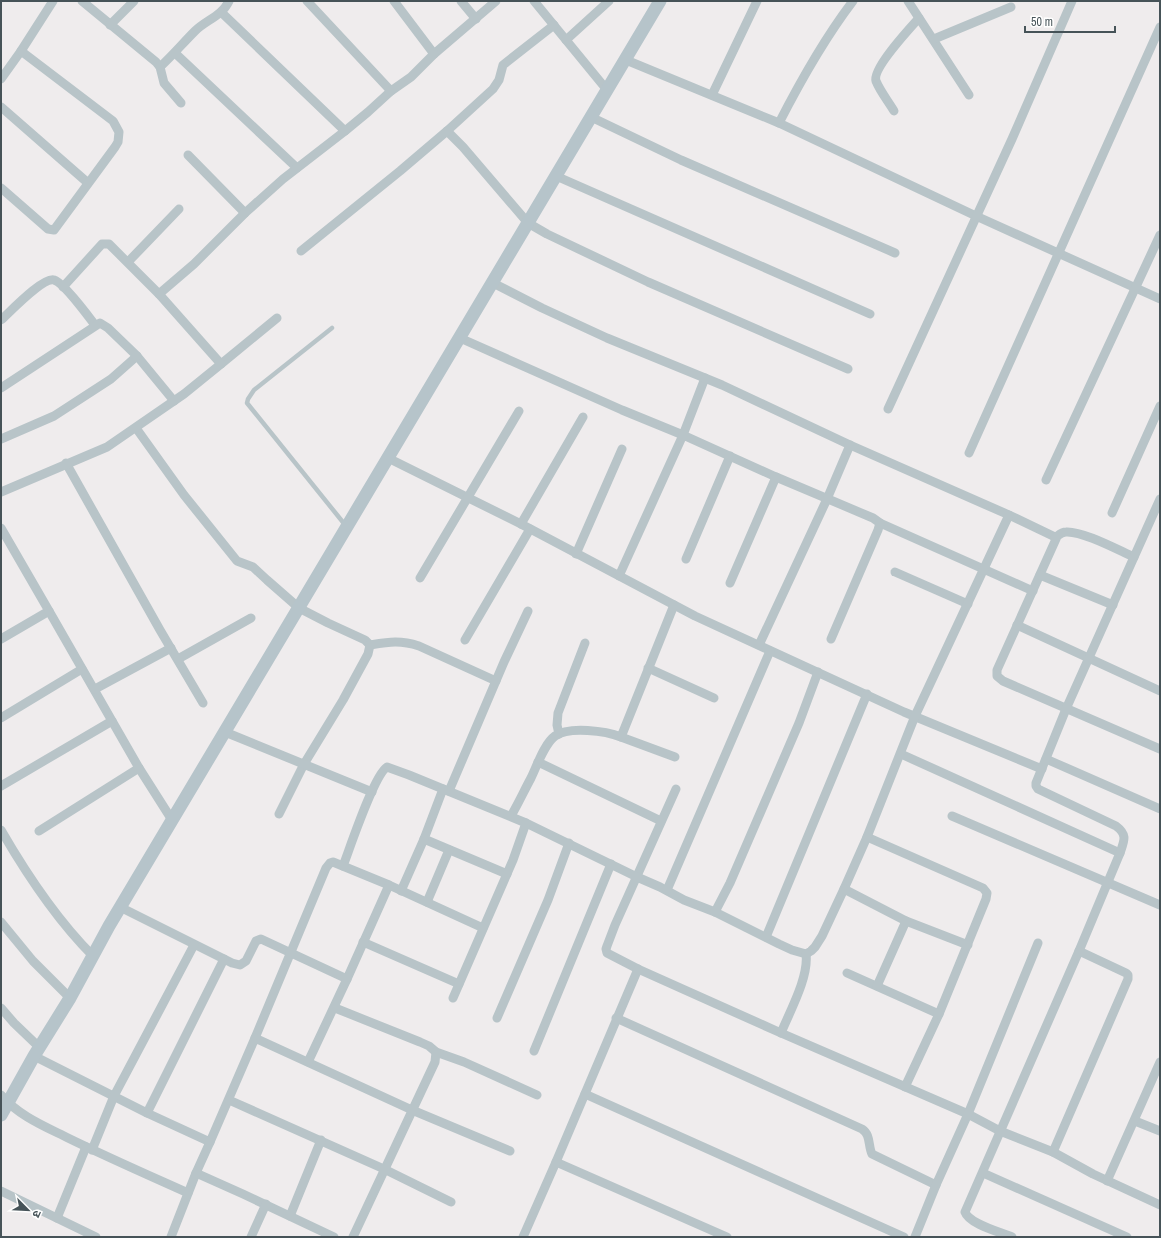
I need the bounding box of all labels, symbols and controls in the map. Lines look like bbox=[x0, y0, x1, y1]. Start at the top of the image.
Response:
scale bar bbox=[1025, 8, 1115, 34]
text: 50 m bbox=[1031, 14, 1053, 30]
north arrow bbox=[8, 1190, 48, 1230]
text: उ bbox=[29, 1208, 45, 1220]

